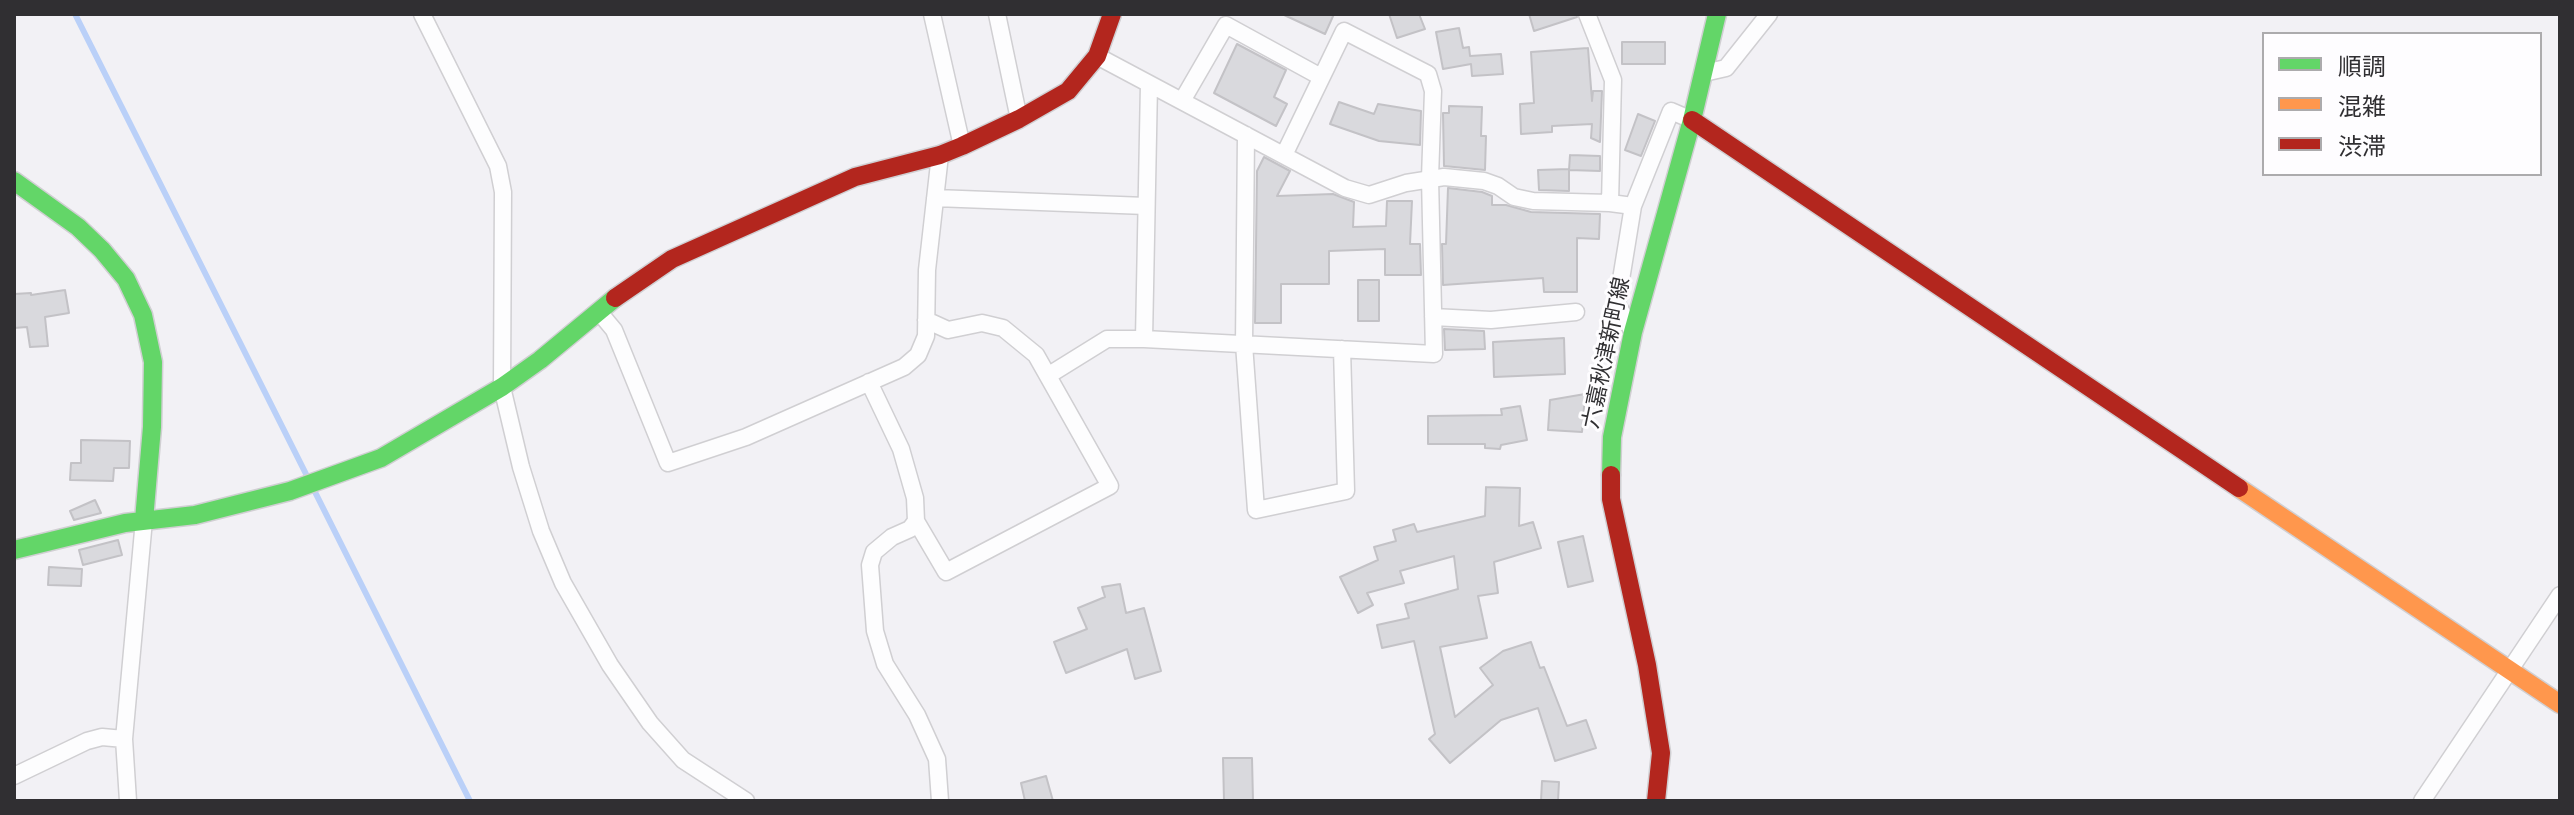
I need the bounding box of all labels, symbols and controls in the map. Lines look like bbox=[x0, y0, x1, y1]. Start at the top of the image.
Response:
legend bbox=[2262, 32, 2542, 176]
text: 順調 bbox=[2338, 51, 2386, 82]
text: 混雑 bbox=[2338, 91, 2386, 122]
text: 渋滞 bbox=[2338, 131, 2386, 162]
street label: 六嘉秋津新町線 bbox=[1578, 275, 1636, 431]

